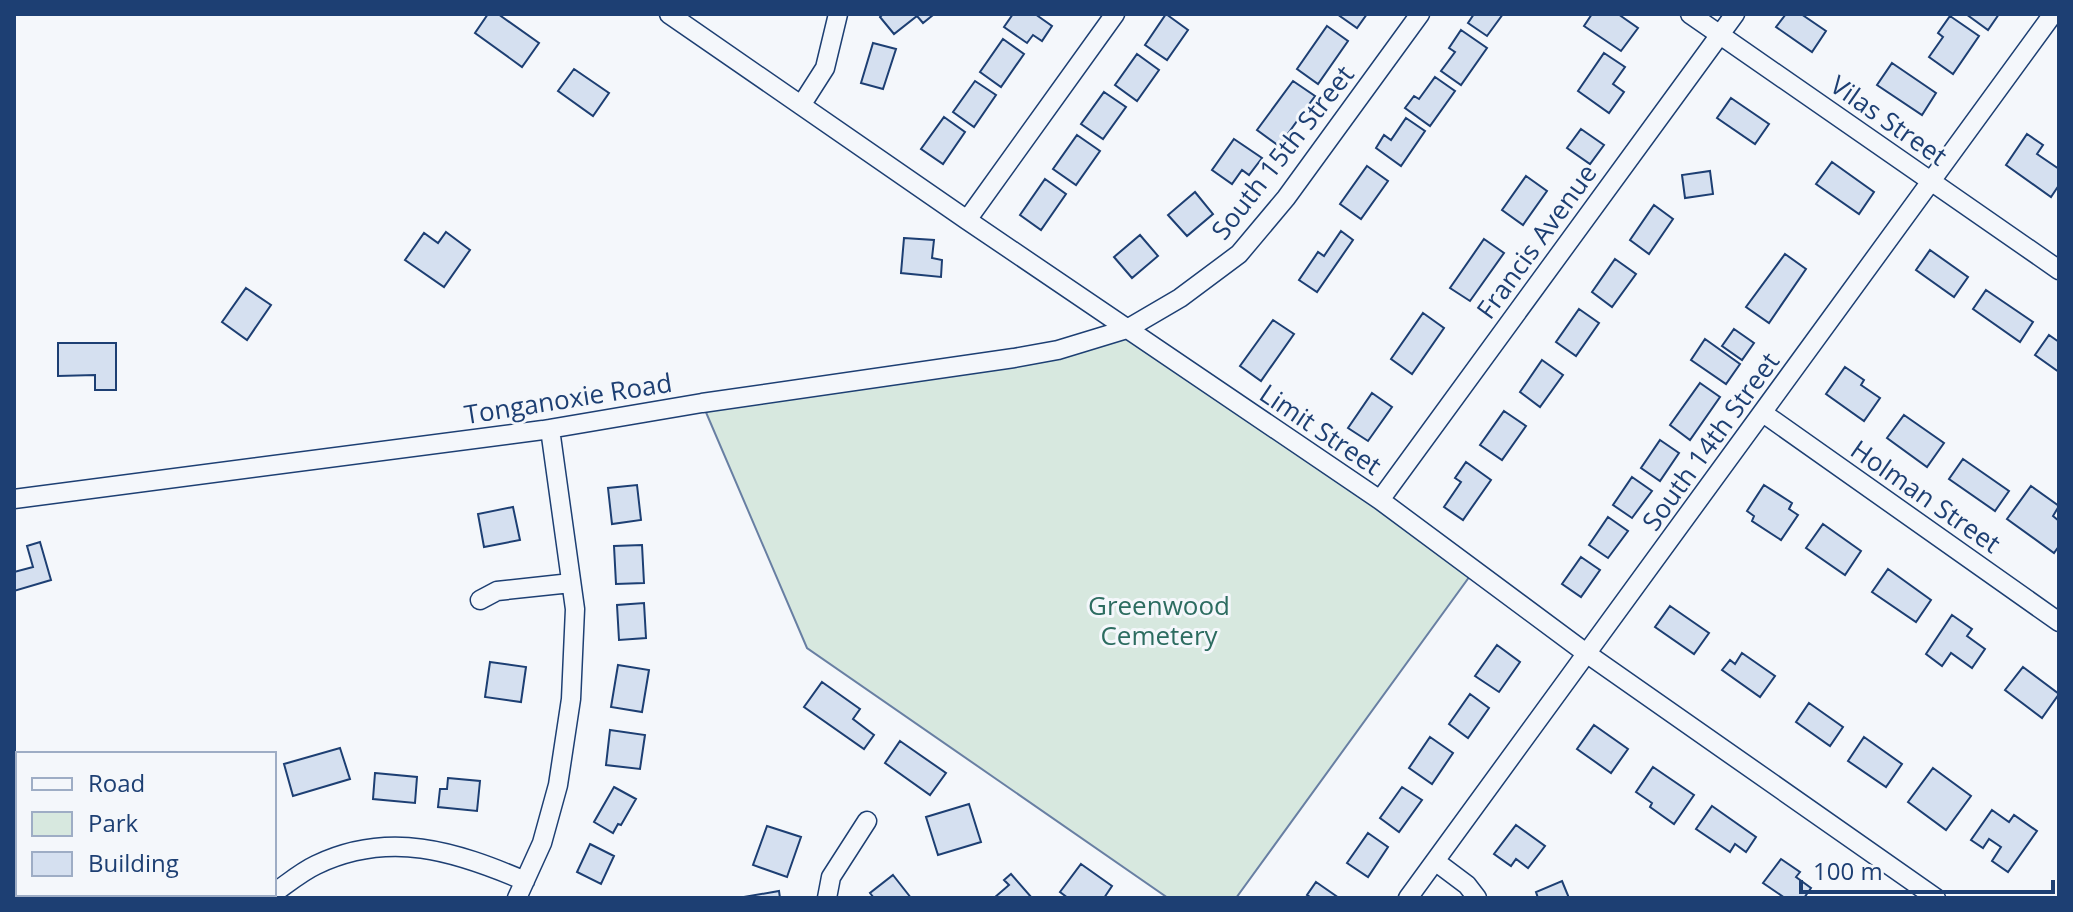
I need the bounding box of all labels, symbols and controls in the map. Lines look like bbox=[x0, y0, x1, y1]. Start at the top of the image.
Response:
street label: South 15th Street bbox=[1203, 57, 1361, 247]
street label: Vilas Street bbox=[1823, 67, 1955, 173]
street label: Francis Avenue bbox=[1468, 156, 1604, 326]
street label: South 14th Street bbox=[1633, 345, 1787, 537]
street label: Tonganoxie Road bbox=[462, 364, 674, 432]
street label: Limit Street bbox=[1253, 375, 1389, 483]
street label: Holman Street bbox=[1844, 431, 2008, 561]
park label: Greenwood Cemetery bbox=[1088, 587, 1230, 653]
legend bbox=[16, 752, 276, 896]
text: Road bbox=[88, 766, 145, 799]
text: Park bbox=[88, 806, 139, 839]
scale bar bbox=[1801, 844, 2053, 894]
text: Building bbox=[88, 846, 179, 879]
text: 100 m bbox=[1813, 854, 1883, 887]

